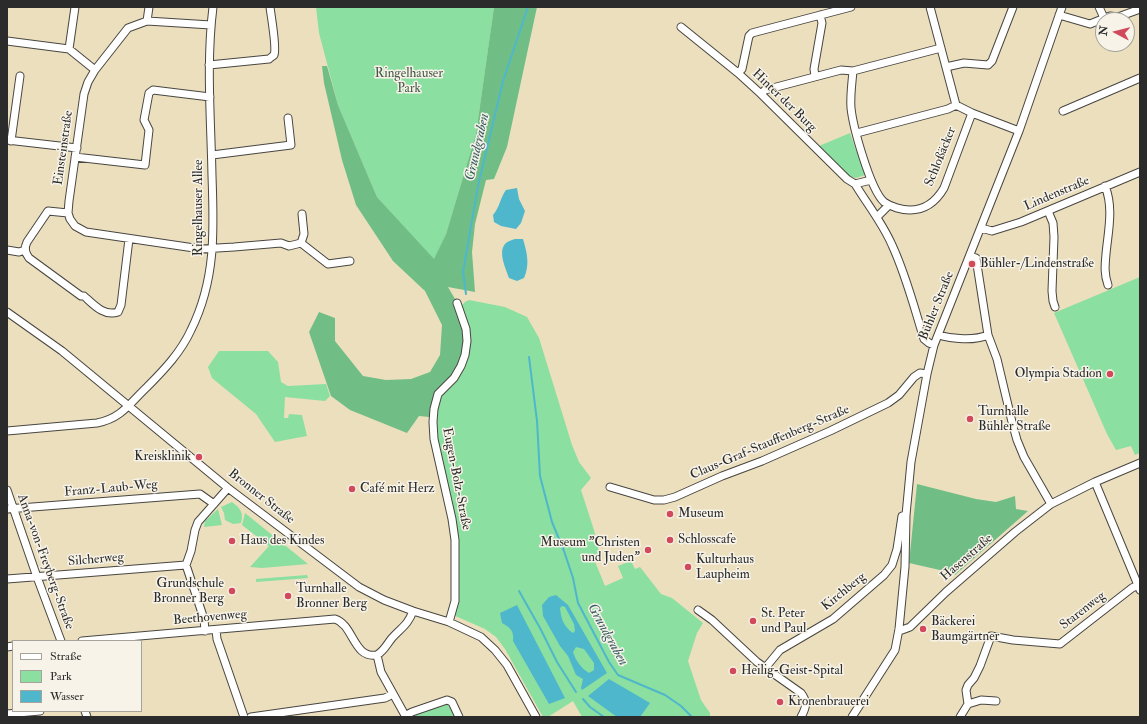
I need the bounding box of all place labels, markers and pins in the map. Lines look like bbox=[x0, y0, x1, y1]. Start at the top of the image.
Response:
place label: Bühler-/Lindenstraße bbox=[980, 256, 1094, 272]
marker: Bühler-/Lindenstraße bbox=[967, 259, 977, 269]
place label: Olympia Stadion bbox=[1015, 366, 1102, 382]
marker: Olympia Stadion bbox=[1105, 369, 1115, 379]
place label: Turnhalle Bühler Straße bbox=[978, 404, 1050, 435]
marker: Turnhalle Bühler Straße bbox=[965, 414, 975, 424]
place label: Kreisklinik bbox=[134, 449, 191, 465]
marker: Kreisklinik bbox=[194, 452, 204, 462]
place label: Café mit Herz bbox=[360, 481, 435, 497]
marker: Café mit Herz bbox=[347, 484, 357, 494]
place label: Museum bbox=[678, 506, 724, 522]
marker: Museum bbox=[665, 509, 675, 519]
place label: Schlosscafe bbox=[678, 532, 736, 548]
place label: Haus des Kindes bbox=[240, 533, 324, 549]
place label: Museum "Christen und Juden" bbox=[540, 535, 640, 566]
marker: Schlosscafe bbox=[665, 535, 675, 545]
marker: Haus des Kindes bbox=[227, 536, 237, 546]
marker: Museum "Christen und Juden" bbox=[643, 545, 653, 555]
place label: Kulturhaus Laupheim bbox=[696, 552, 754, 583]
marker: Kulturhaus Laupheim bbox=[683, 562, 693, 572]
place label: Grundschule Bronner Berg bbox=[153, 576, 224, 607]
place label: Turnhalle Bronner Berg bbox=[296, 581, 367, 612]
marker: Grundschule Bronner Berg bbox=[227, 586, 237, 596]
marker: Turnhalle Bronner Berg bbox=[283, 591, 293, 601]
place label: St. Peter und Paul bbox=[761, 606, 806, 637]
place label: Bäckerei Baumgärtner bbox=[931, 614, 999, 645]
marker: St. Peter und Paul bbox=[748, 616, 758, 626]
marker: Bäckerei Baumgärtner bbox=[918, 624, 928, 634]
place label: Heilig-Geist-Spital bbox=[741, 663, 843, 679]
marker: Heilig-Geist-Spital bbox=[728, 666, 738, 676]
place label: Kronenbrauerei bbox=[788, 694, 869, 710]
marker: Kronenbrauerei bbox=[775, 697, 785, 707]

